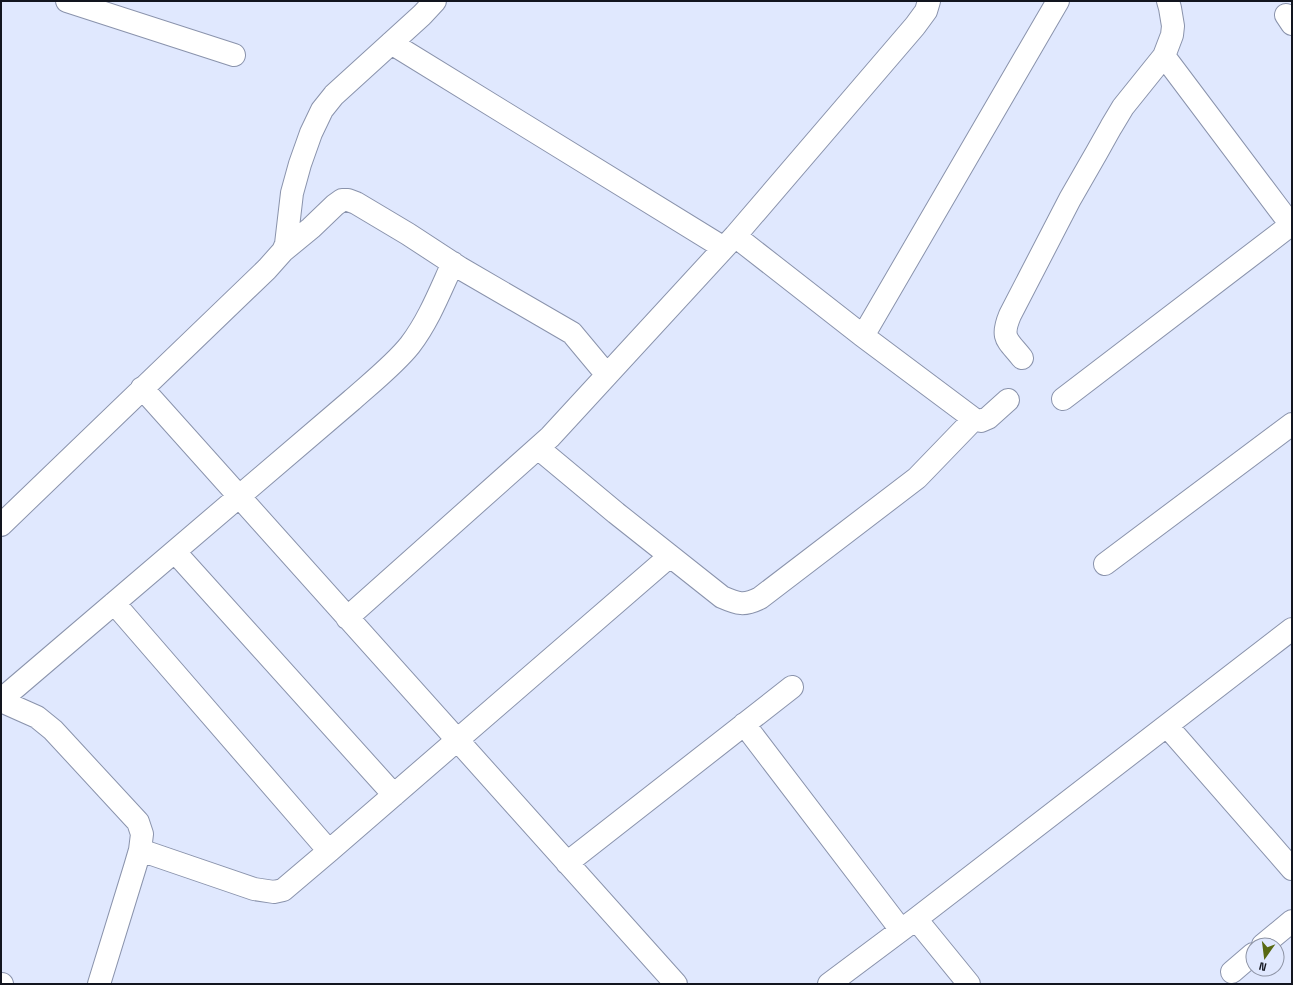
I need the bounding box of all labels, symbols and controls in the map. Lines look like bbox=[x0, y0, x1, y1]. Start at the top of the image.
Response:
north arrow bbox=[1245, 937, 1285, 977]
text: N bbox=[1257, 959, 1268, 974]

